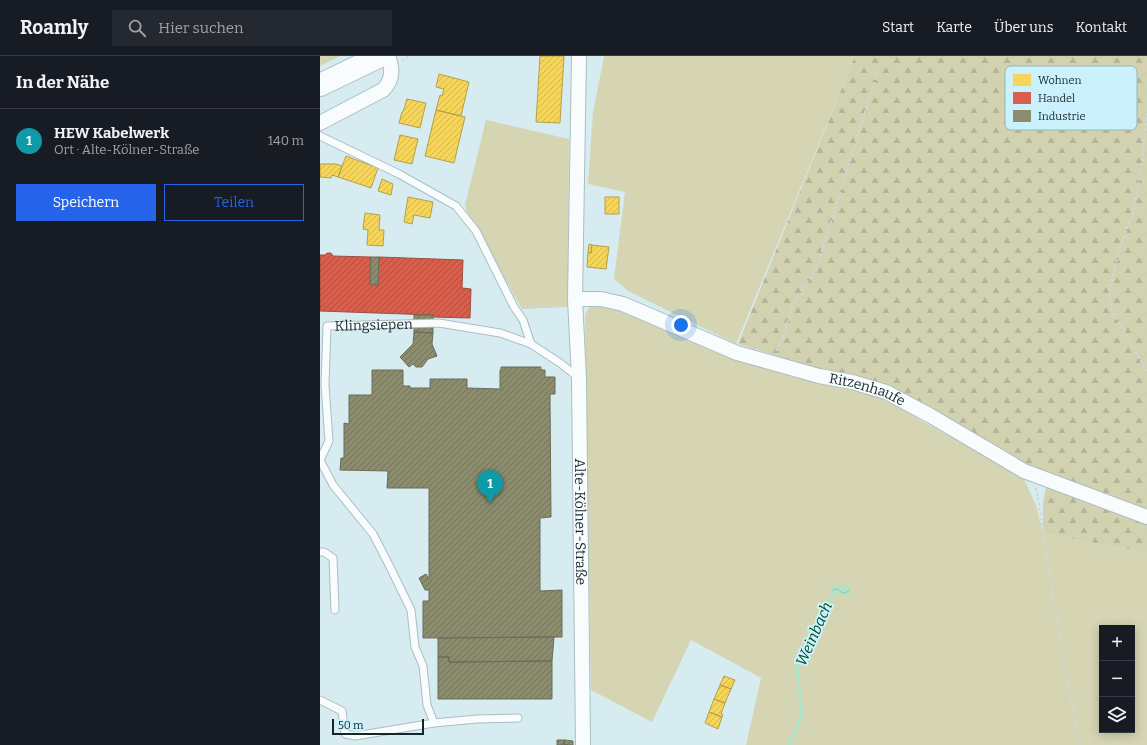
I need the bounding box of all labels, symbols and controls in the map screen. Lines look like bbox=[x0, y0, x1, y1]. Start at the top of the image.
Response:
search box bbox=[112, 10, 392, 46]
text: Roamly bbox=[20, 16, 88, 39]
icon: search bbox=[126, 17, 148, 39]
text: Hier suchen bbox=[158, 19, 243, 37]
text: Start bbox=[882, 19, 914, 36]
text: Karte bbox=[936, 19, 972, 36]
text: Über uns bbox=[994, 19, 1053, 36]
text: Kontakt bbox=[1075, 19, 1127, 36]
legend bbox=[1005, 66, 1137, 130]
text: In der Nähe bbox=[16, 72, 109, 93]
text: Wohnen bbox=[1038, 74, 1082, 87]
text: Handel bbox=[1038, 92, 1075, 105]
text: Industrie bbox=[1038, 110, 1085, 123]
text: HEW Kabelwerk bbox=[54, 124, 169, 142]
text: 1 bbox=[26, 133, 32, 148]
text: 140 m bbox=[268, 133, 304, 148]
text: Ort · Alte-Kölner-Straße bbox=[54, 142, 199, 157]
button: Speichern bbox=[16, 184, 156, 221]
button: Teilen bbox=[164, 184, 304, 221]
street label: Klingsiepen bbox=[334, 315, 413, 334]
your location bbox=[671, 315, 691, 335]
street label: Ritzenhaufe bbox=[828, 370, 908, 409]
street label: Alte-Kölner-Straße bbox=[571, 458, 590, 585]
pin: 1 bbox=[477, 470, 503, 503]
water label: Weinbach bbox=[792, 599, 836, 669]
map controls bbox=[1099, 625, 1135, 733]
button: + bbox=[1099, 625, 1135, 661]
button: − bbox=[1099, 661, 1135, 697]
button: layers bbox=[1099, 697, 1135, 733]
scale bar bbox=[332, 717, 424, 736]
text: 50 m bbox=[338, 719, 364, 732]

